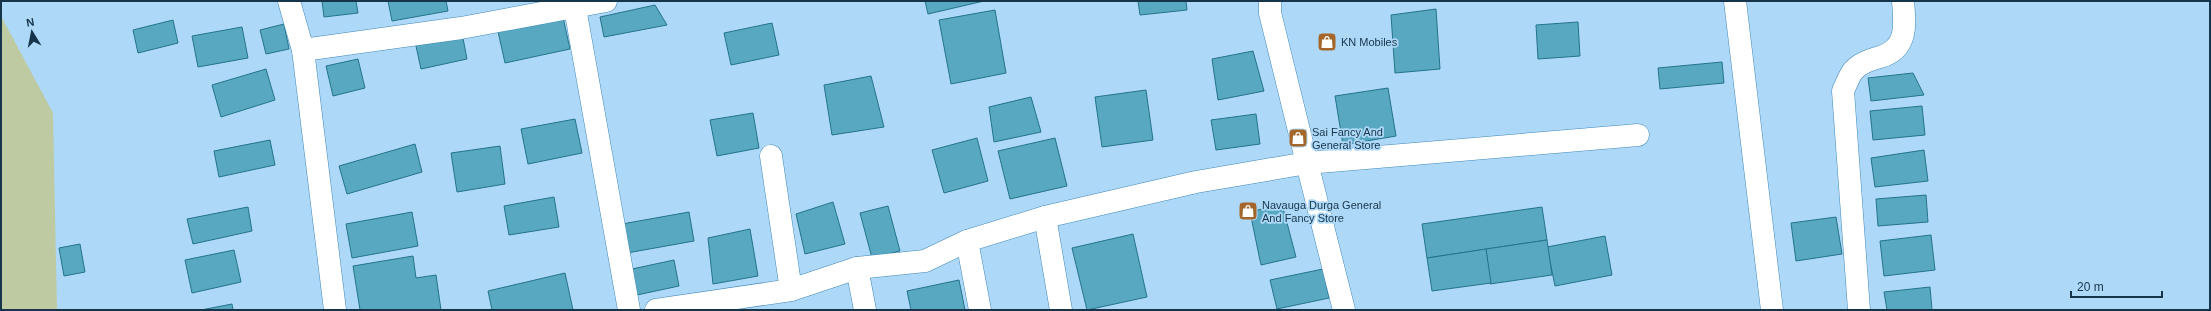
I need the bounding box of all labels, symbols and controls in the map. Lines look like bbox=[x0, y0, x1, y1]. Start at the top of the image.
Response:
north arrow bbox=[12, 12, 52, 52]
text: N bbox=[25, 16, 35, 29]
shop icon: KN Mobiles bbox=[1316, 31, 1338, 53]
place label: KN Mobiles bbox=[1341, 36, 1398, 48]
place label: Sai Fancy And General Store bbox=[1312, 126, 1383, 151]
shop icon: Sai Fancy And General Store bbox=[1287, 127, 1309, 149]
place label: Navauga Durga General And Fancy Store bbox=[1262, 199, 1381, 224]
shop icon: Navauga Durga General And Fancy Store bbox=[1237, 200, 1259, 222]
scale bar bbox=[2071, 273, 2162, 299]
text: 20 m bbox=[2077, 280, 2104, 294]

